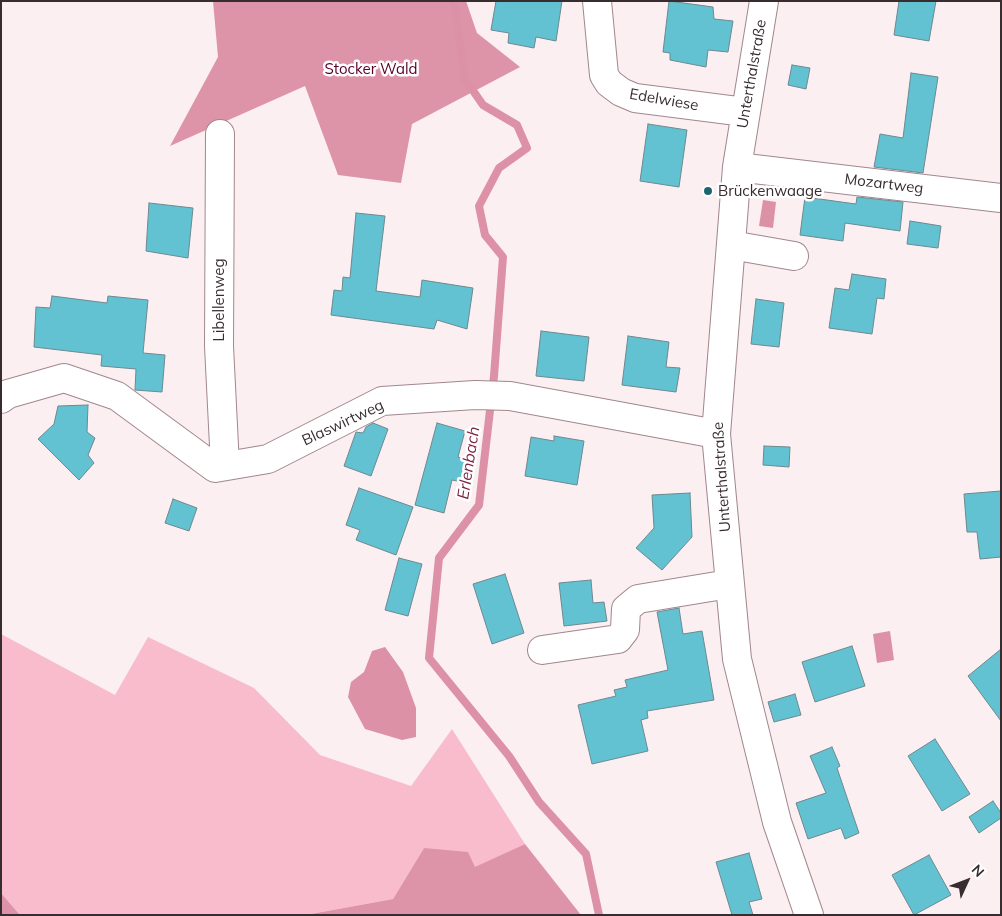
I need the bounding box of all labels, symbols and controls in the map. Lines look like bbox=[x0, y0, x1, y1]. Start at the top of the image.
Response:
street label: Unterthalstraße bbox=[734, 18, 770, 130]
park label: Stocker Wald bbox=[325, 60, 417, 78]
street label: Edelwiese bbox=[628, 85, 700, 115]
street label: Mozartweg bbox=[844, 170, 924, 198]
place label: Brückenwaage bbox=[718, 182, 822, 200]
marker: Brückenwaage bbox=[702, 185, 714, 197]
street label: Libellenweg bbox=[210, 258, 228, 342]
street label: Blaswirtweg bbox=[299, 396, 387, 450]
street label: Unterthalstraße bbox=[709, 421, 735, 533]
water label: Erlenbach bbox=[454, 425, 484, 501]
north arrow bbox=[942, 856, 992, 906]
text: N bbox=[968, 861, 988, 881]

